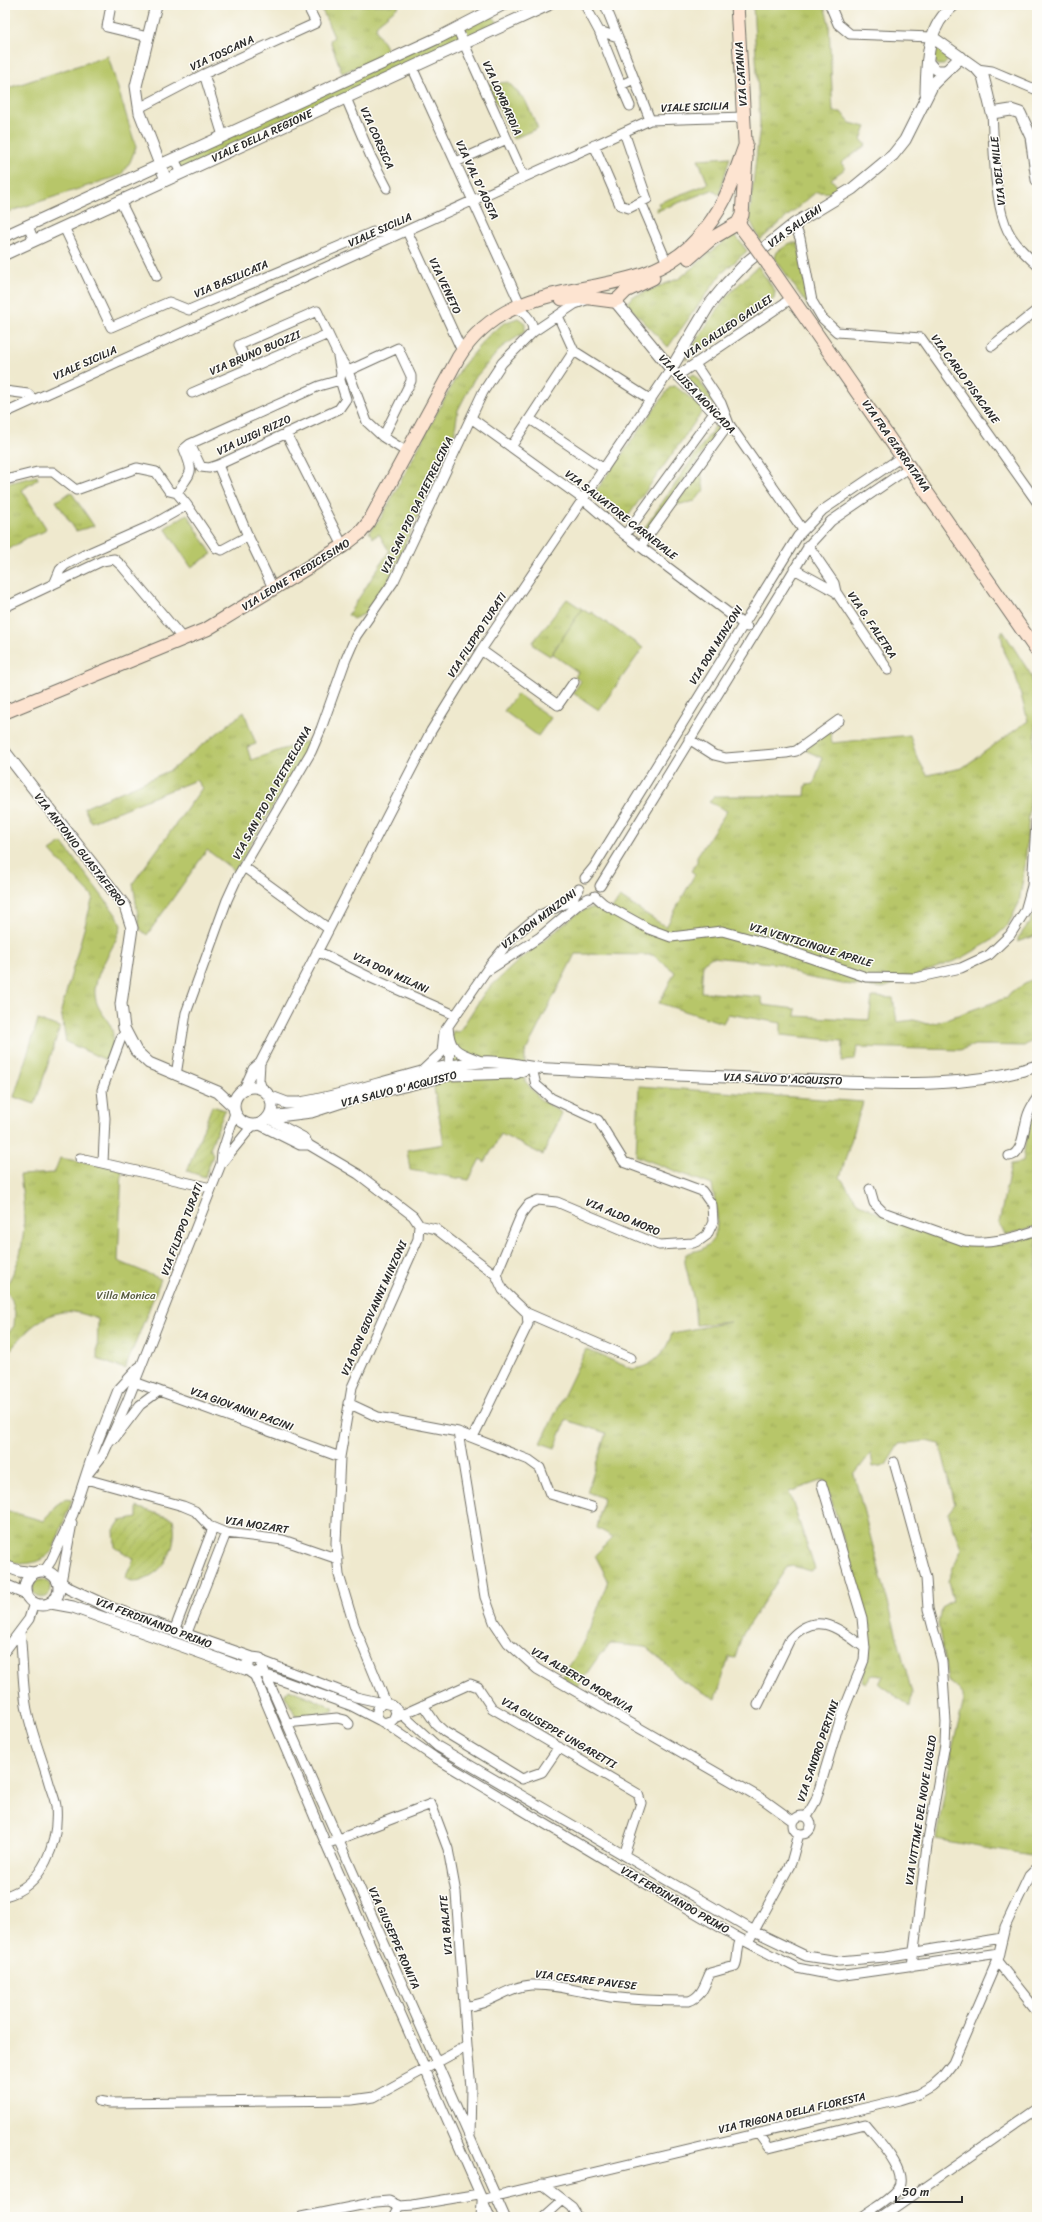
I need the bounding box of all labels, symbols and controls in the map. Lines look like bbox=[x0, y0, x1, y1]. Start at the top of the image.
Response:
street label: VIA TOSCANA bbox=[187, 30, 257, 76]
street label: VIA CATANIA bbox=[729, 41, 753, 107]
street label: VIA LOMBARDIA bbox=[477, 58, 527, 138]
street label: VIALE SICILIA bbox=[661, 96, 729, 118]
street label: VIALE DELLA REGIONE bbox=[208, 104, 317, 168]
street label: VIA CORSICA bbox=[355, 104, 399, 172]
street label: VIA DEI MILLE bbox=[985, 135, 1011, 206]
street label: VIA VAL D'AOSTA bbox=[450, 137, 504, 223]
street label: VIA SALLEMI bbox=[764, 199, 827, 253]
street label: VIALE SICILIA bbox=[345, 207, 415, 253]
street label: VIA BASILICATA bbox=[191, 255, 271, 303]
street label: VIA VENETO bbox=[424, 255, 466, 317]
street label: VIA GALILEO GALILEI bbox=[680, 290, 777, 364]
street label: VIA BRUNO BUOZZI bbox=[206, 325, 304, 381]
street label: VIA CARLO PISACANE bbox=[926, 330, 1005, 429]
street label: VIALE SICILIA bbox=[50, 340, 120, 386]
street label: VIA LUISA MONCADA bbox=[654, 350, 740, 438]
street label: VIA FRA GIARRATANA bbox=[857, 396, 935, 496]
street label: VIA LUIGI RIZZO bbox=[214, 409, 294, 461]
street label: VIA SAN PIO DA PIETRELCINA bbox=[376, 433, 458, 577]
street label: VIA SALVATORE CARNEVALE bbox=[561, 465, 682, 566]
street label: VIA LEONE TREDICESIMO bbox=[238, 534, 354, 616]
street label: VIA G. FALETRA bbox=[842, 587, 902, 663]
street label: VIA FILIPPO TURATI bbox=[442, 588, 512, 681]
street label: VIA DON MINZONI bbox=[684, 601, 748, 689]
street label: VIA SAN PIO DA PIETRELCINA bbox=[227, 723, 317, 863]
street label: VIA ANTONIO GUASTAFERRO bbox=[29, 789, 131, 911]
street label: VIA DON MINZONI bbox=[497, 884, 581, 954]
street label: VIA VENTICINQUE APRILE bbox=[747, 917, 876, 973]
street label: VIA DON MILANI bbox=[350, 947, 433, 999]
street label: VIA SALVO D'ACQUISTO bbox=[339, 1065, 459, 1113]
street label: VIA SALVO D'ACQUISTO bbox=[723, 1067, 843, 1091]
street label: VIA FILIPPO TURATI bbox=[155, 1179, 209, 1278]
street label: VIA ALDO MORO bbox=[583, 1193, 663, 1241]
street label: VIA DON GIOVANNI MINZONI bbox=[336, 1237, 413, 1379]
park label: Villa Monica bbox=[96, 1286, 156, 1305]
street label: VIA GIOVANNI PACINI bbox=[188, 1382, 297, 1437]
street label: VIA MOZART bbox=[224, 1511, 291, 1540]
street label: VIA FERDINANDO PRIMO bbox=[93, 1592, 215, 1654]
street label: VIA ALBERTO MORAVIA bbox=[527, 1642, 637, 1718]
street label: VIA GIUSEPPE UNGARETTI bbox=[498, 1692, 621, 1774]
street label: VIA SANDRO PERTINI bbox=[792, 1697, 845, 1804]
street label: VIA VITTIME DEL NOVE LUGLIO bbox=[900, 1734, 942, 1886]
street label: VIA FERDINANDO PRIMO bbox=[617, 1861, 733, 1939]
street label: VIA GIUSEPPE ROMITA bbox=[363, 1884, 425, 1992]
street label: VIA BALATE bbox=[434, 1894, 458, 1956]
street label: VIA CESARE PAVESE bbox=[534, 1964, 639, 1996]
street label: VIA TRIGONA DELLA FLORESTA bbox=[717, 2087, 867, 2139]
scale bar bbox=[896, 2178, 962, 2204]
text: 50 m bbox=[902, 2181, 929, 2203]

